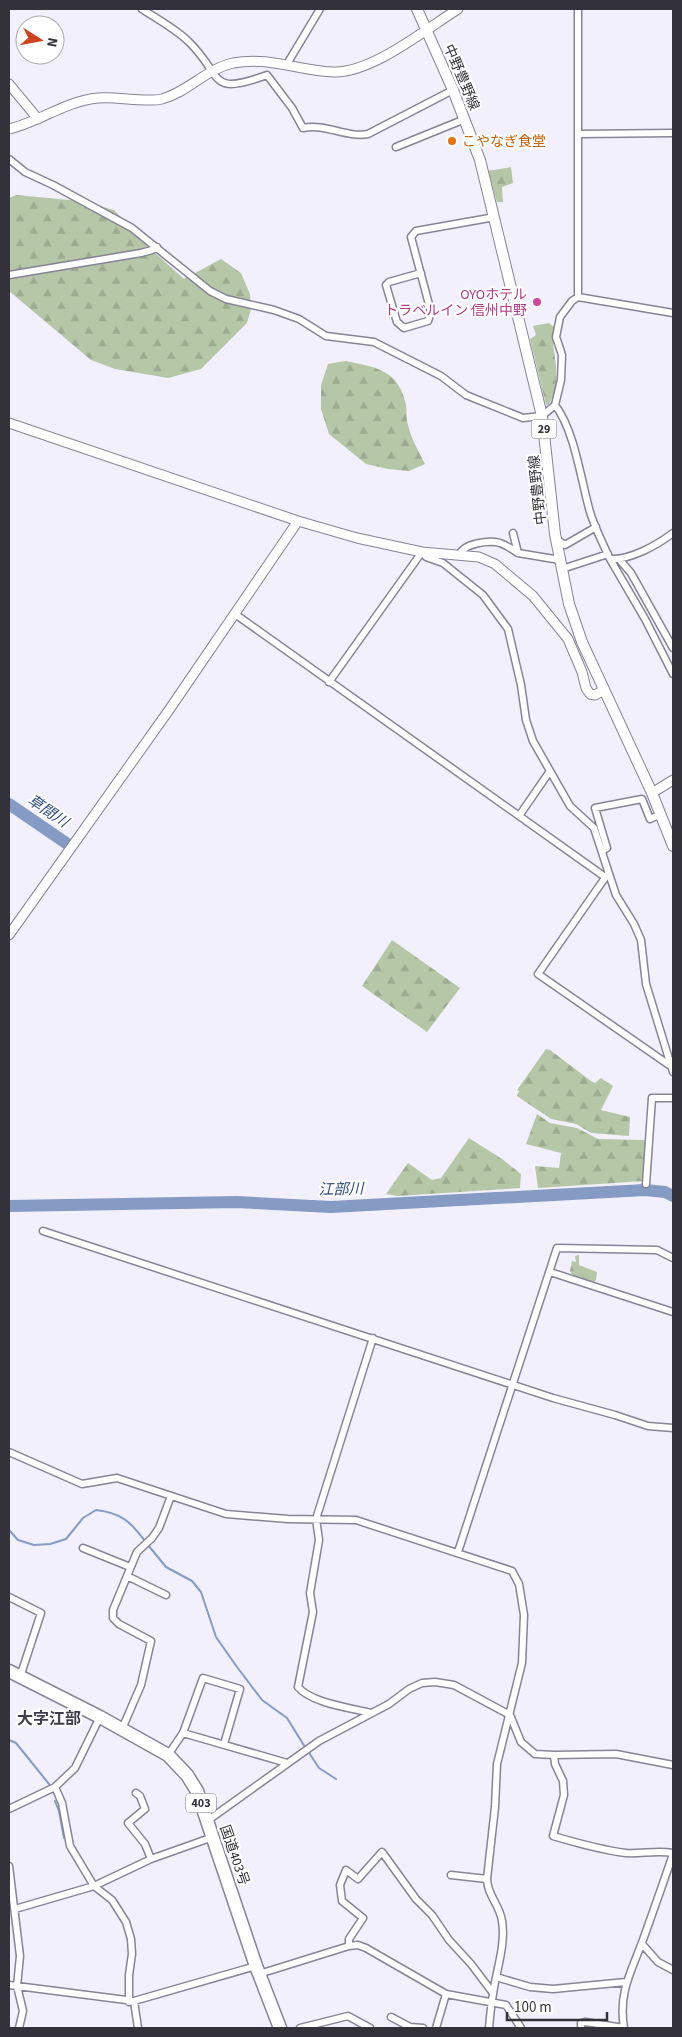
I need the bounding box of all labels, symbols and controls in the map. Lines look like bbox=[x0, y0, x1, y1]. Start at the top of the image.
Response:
north arrow bbox=[15, 15, 65, 65]
text: N bbox=[41, 36, 62, 49]
street label: 中野豊野線 bbox=[438, 41, 484, 114]
place label: こやなぎ食堂 bbox=[462, 132, 546, 152]
marker: こやなぎ食堂 bbox=[446, 135, 458, 147]
place label: OYOホテル トラベルイン 信州中野 bbox=[384, 285, 527, 321]
marker: OYOホテル トラベルイン 信州中野 bbox=[531, 296, 543, 308]
road number: 29 bbox=[532, 419, 556, 438]
street label: 中野豊野線 bbox=[524, 454, 552, 526]
water label: 草間川 bbox=[23, 790, 74, 834]
water label: 江部川 bbox=[318, 1179, 366, 1200]
district label: 大字江部 bbox=[17, 1708, 81, 1730]
road number: 403 bbox=[186, 1794, 216, 1812]
street label: 国道403号 bbox=[214, 1822, 254, 1888]
scale bar bbox=[507, 1990, 607, 2022]
text: 100 m bbox=[514, 1997, 552, 2018]

